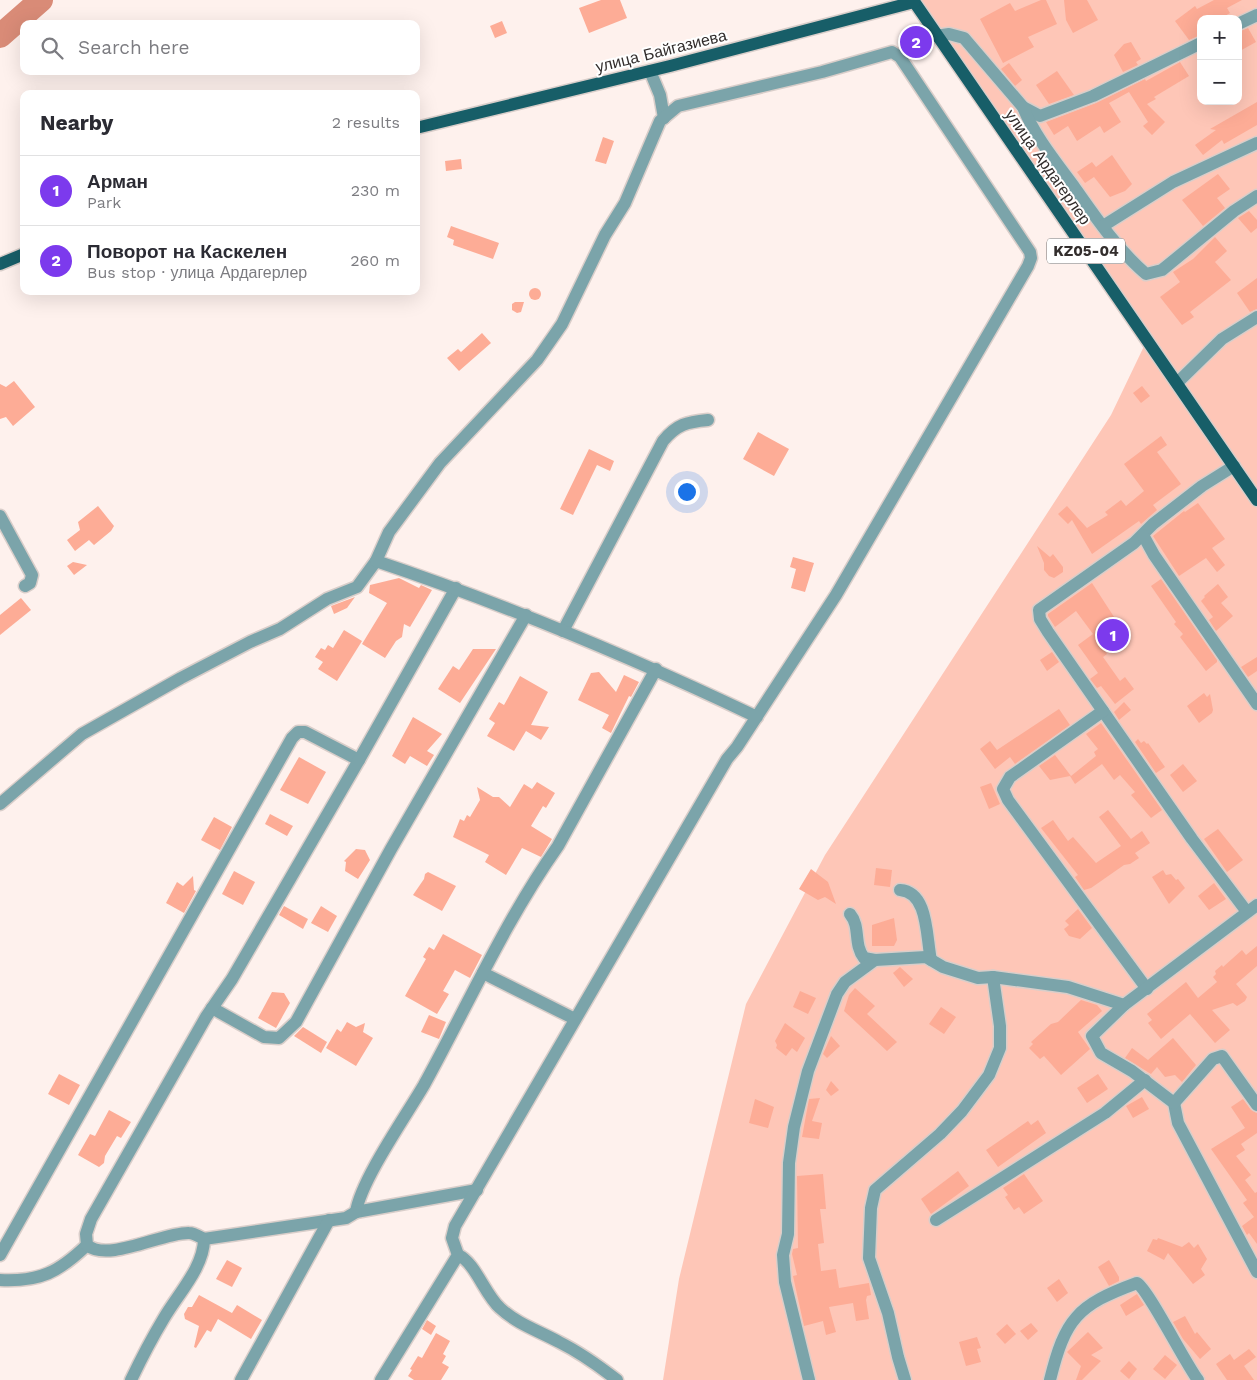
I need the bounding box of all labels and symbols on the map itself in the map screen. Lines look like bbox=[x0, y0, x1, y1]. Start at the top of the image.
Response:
pin: 2 bbox=[900, 23, 932, 61]
street label: улица Байгазиева bbox=[594, 26, 729, 76]
street label: улица Ардагерлер bbox=[1001, 106, 1095, 229]
road number: KZ05-04 bbox=[1047, 238, 1125, 264]
your location bbox=[674, 479, 700, 505]
pin: 1 bbox=[1097, 616, 1129, 654]

